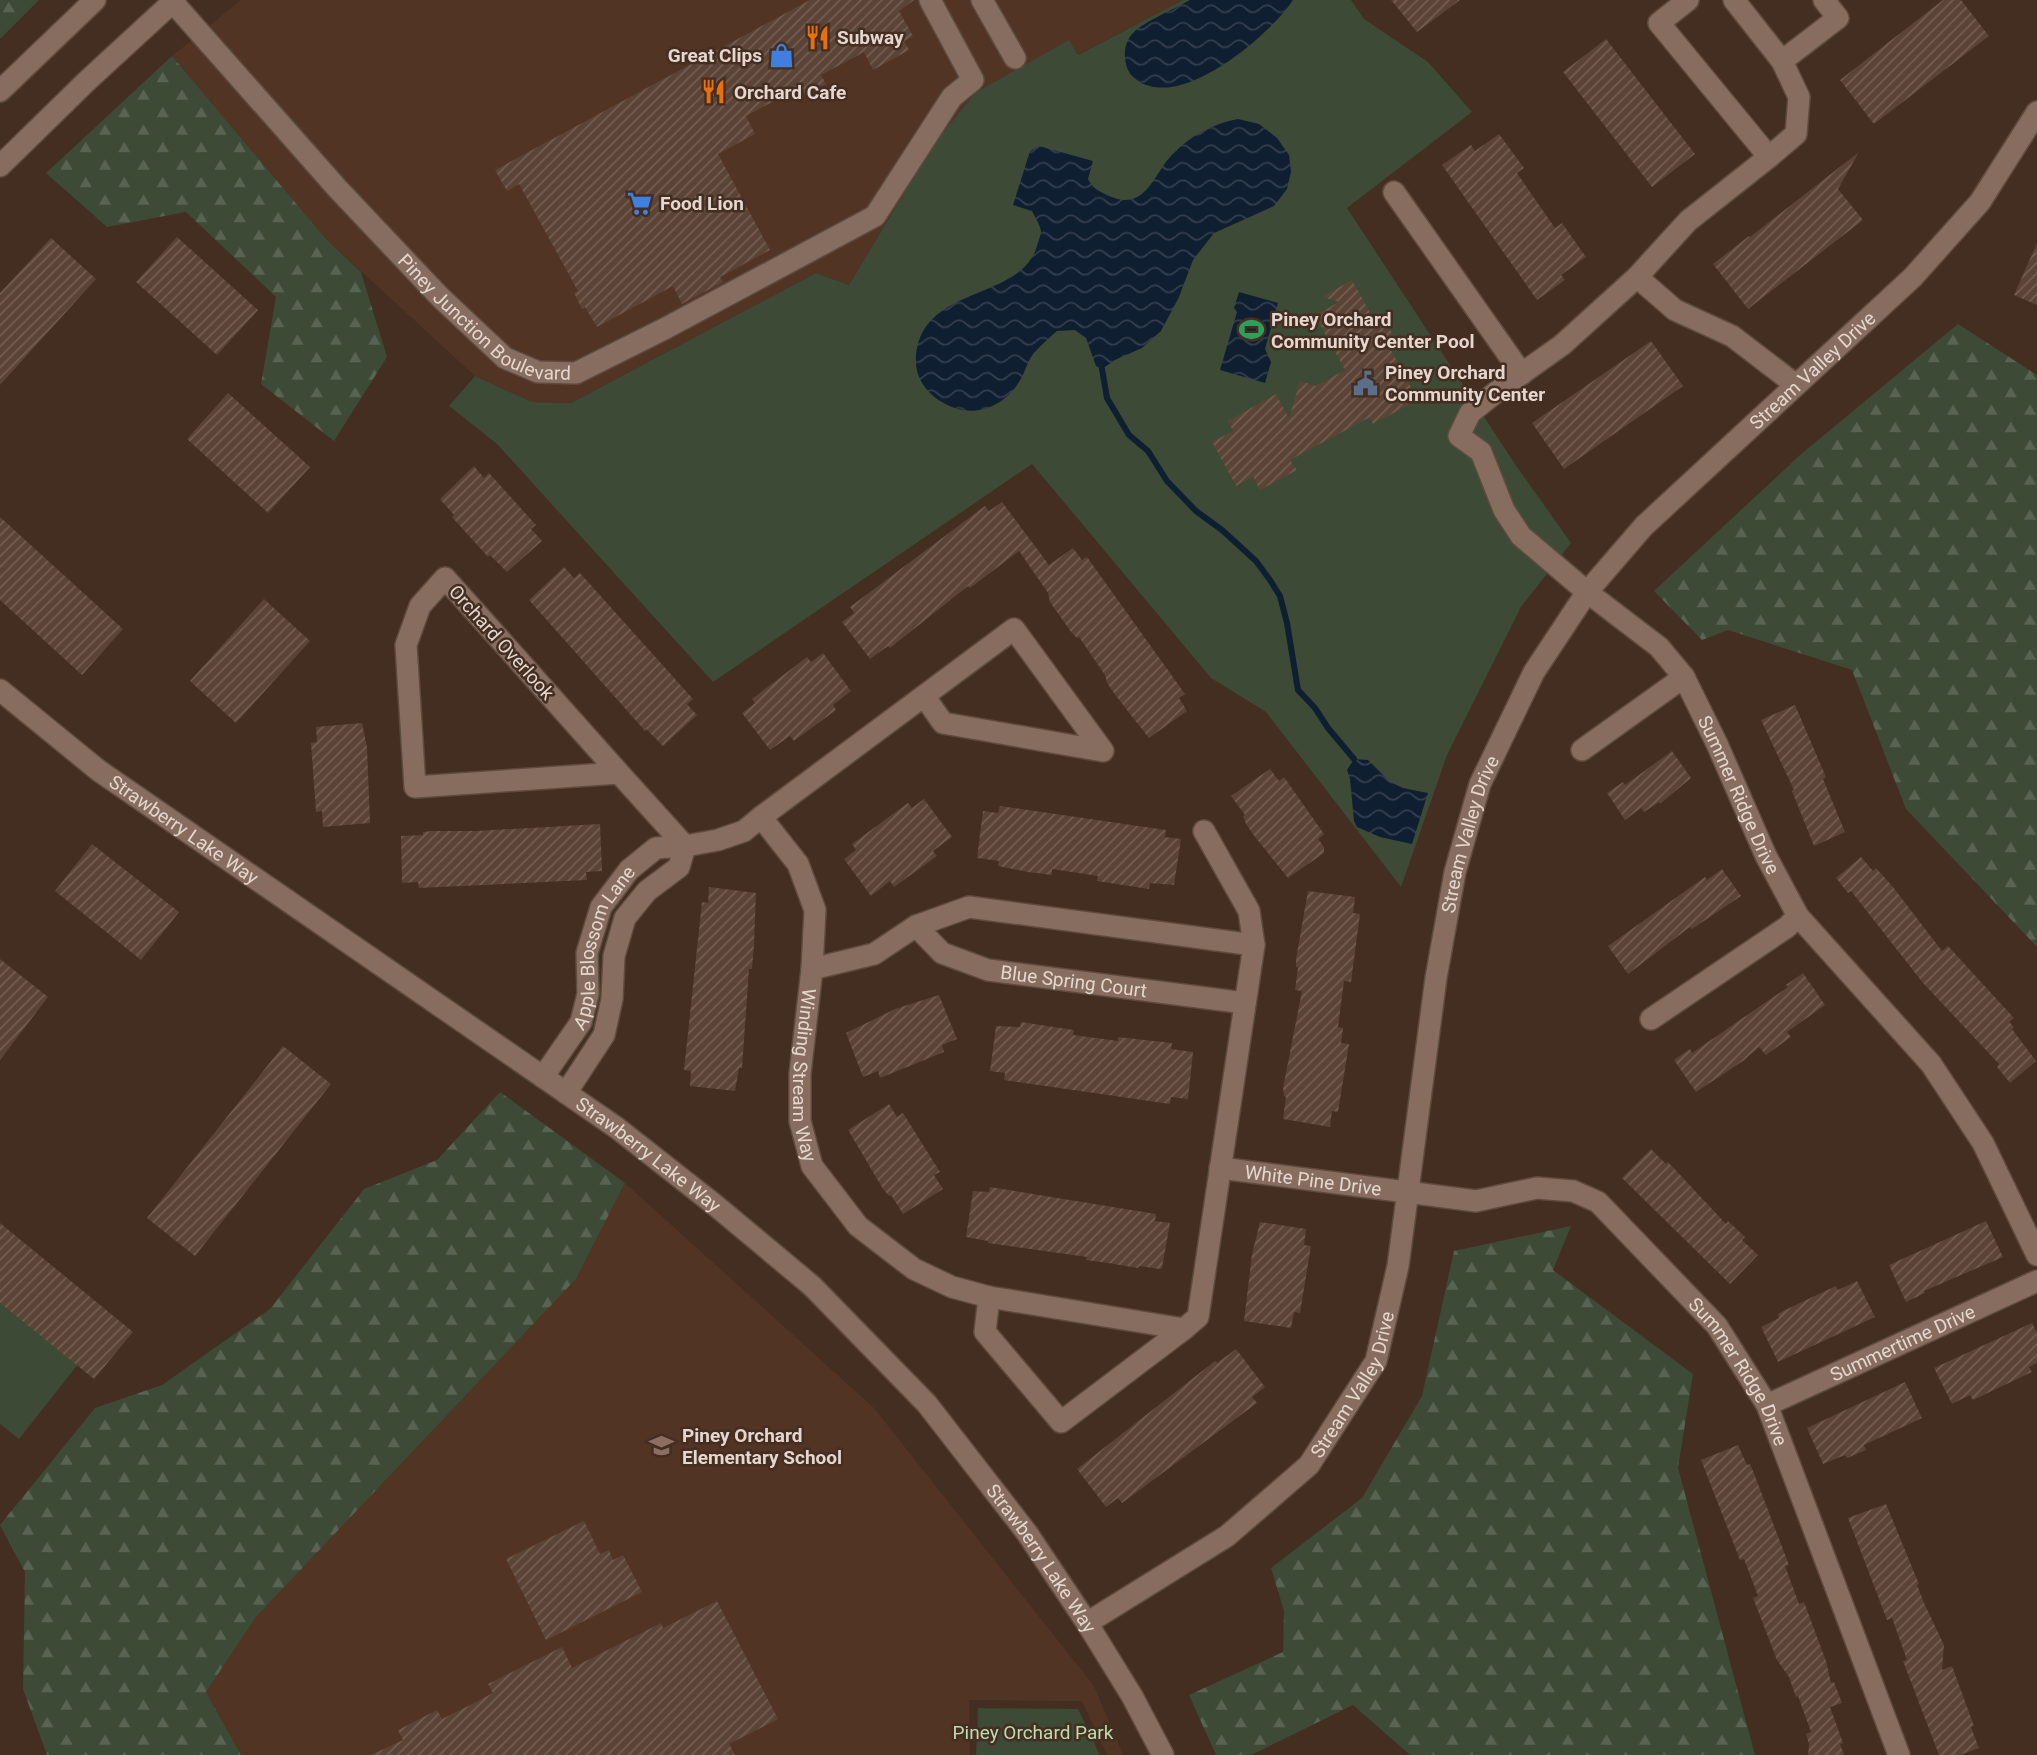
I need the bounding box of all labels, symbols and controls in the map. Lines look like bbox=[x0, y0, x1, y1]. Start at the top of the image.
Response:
restaurant icon: Subway bbox=[803, 23, 831, 51]
place label: Subway bbox=[837, 26, 904, 49]
shop icon: Great Clips bbox=[768, 41, 796, 69]
place label: Great Clips bbox=[668, 44, 762, 67]
restaurant icon: Orchard Cafe bbox=[700, 78, 728, 106]
place label: Orchard Cafe bbox=[734, 81, 846, 104]
supermarket icon: Food Lion bbox=[626, 189, 654, 217]
place label: Food Lion bbox=[660, 192, 744, 215]
street label: Piney Junction Boulevard bbox=[393, 249, 571, 385]
street label: Stream Valley Drive bbox=[1745, 307, 1880, 434]
place label: Piney Orchard Community Center Pool bbox=[1271, 308, 1474, 353]
sports icon: Piney Orchard Community Center Pool bbox=[1237, 316, 1265, 344]
place label: Piney Orchard Community Center bbox=[1385, 361, 1545, 406]
public building icon: Piney Orchard Community Center bbox=[1351, 369, 1379, 397]
street label: Orchard Overlook bbox=[444, 580, 559, 705]
street label: Summer Ridge Drive bbox=[1693, 712, 1785, 878]
street label: Stream Valley Drive bbox=[1437, 752, 1504, 915]
street label: Strawberry Lake Way bbox=[105, 770, 263, 889]
street label: Apple Blossom Lane bbox=[568, 861, 640, 1034]
street label: Blue Spring Court bbox=[999, 961, 1148, 1002]
street label: Winding Stream Way bbox=[788, 987, 821, 1164]
street label: Strawberry Lake Way bbox=[571, 1092, 726, 1217]
street label: White Pine Drive bbox=[1243, 1160, 1383, 1201]
street label: Summer Ridge Drive bbox=[1684, 1293, 1792, 1449]
street label: Summertime Drive bbox=[1826, 1300, 1979, 1387]
street label: Stream Valley Drive bbox=[1306, 1309, 1399, 1462]
place label: Piney Orchard Elementary School bbox=[682, 1424, 842, 1469]
school or university icon: Piney Orchard Elementary School bbox=[648, 1432, 676, 1460]
street label: Strawberry Lake Way bbox=[981, 1480, 1101, 1637]
park label: Piney Orchard Park bbox=[953, 1721, 1114, 1744]

